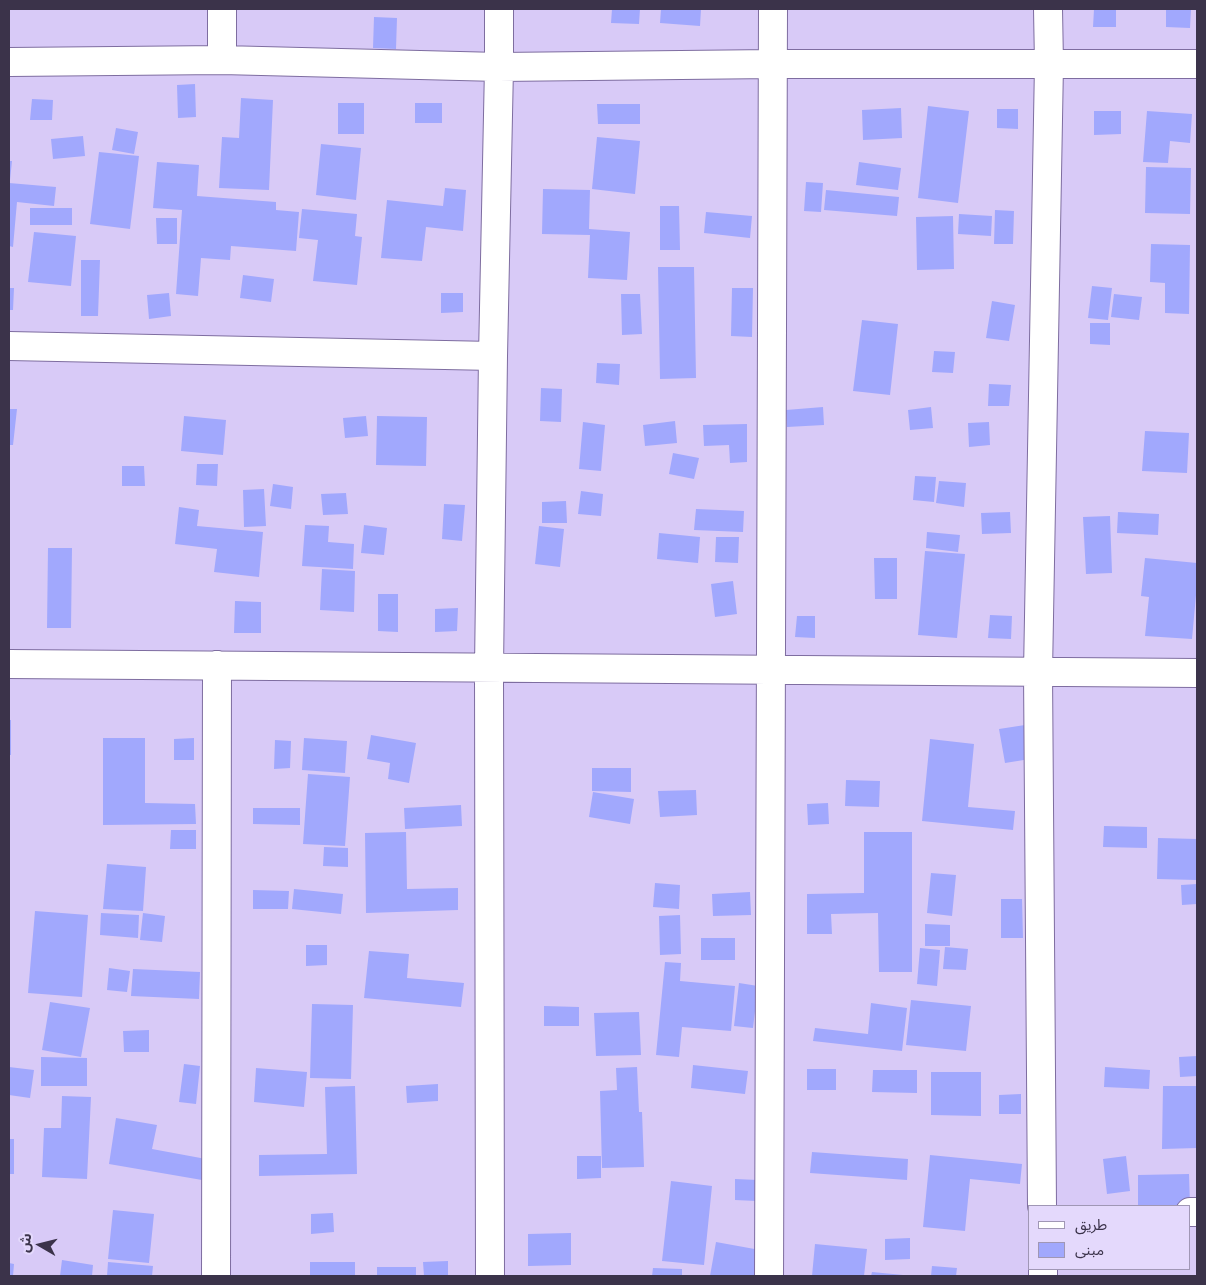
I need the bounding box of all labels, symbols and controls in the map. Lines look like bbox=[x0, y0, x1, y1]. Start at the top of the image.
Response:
legend bbox=[1028, 1205, 1191, 1270]
text: طريق bbox=[1075, 1215, 1107, 1235]
north arrow bbox=[15, 1220, 65, 1270]
text: ش bbox=[15, 1232, 35, 1254]
text: مبنى bbox=[1075, 1240, 1104, 1260]

